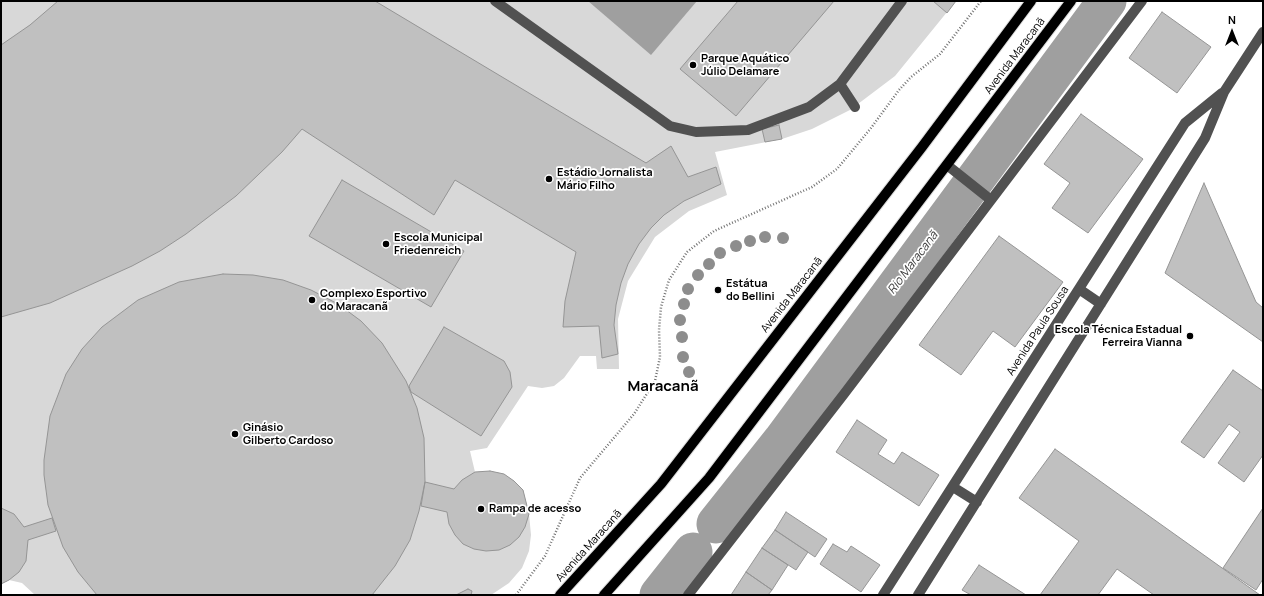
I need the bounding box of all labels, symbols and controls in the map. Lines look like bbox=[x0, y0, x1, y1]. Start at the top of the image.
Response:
north arrow bbox=[1212, 12, 1252, 52]
text: N bbox=[1228, 12, 1236, 27]
street label: Avenida Maracanã bbox=[982, 15, 1048, 97]
place label: Parque Aquático Júlio Delamare bbox=[701, 52, 789, 78]
marker: Parque Aquático Júlio Delamare bbox=[688, 60, 698, 70]
place label: Estádio Jornalista Mário Filho bbox=[557, 166, 652, 192]
marker: Estádio Jornalista Mário Filho bbox=[544, 174, 554, 184]
water label: Rio Maracanã bbox=[885, 229, 941, 297]
place label: Escola Municipal Friedenreich bbox=[394, 231, 483, 257]
marker: Escola Municipal Friedenreich bbox=[381, 239, 391, 249]
street label: Avenida Maracanã bbox=[758, 255, 826, 335]
place label: Estátua do Bellini bbox=[726, 277, 775, 303]
street label: Avenida Paula Sousa bbox=[1004, 284, 1072, 378]
marker: Estátua do Bellini bbox=[713, 285, 723, 295]
place label: Complexo Esportivo do Maracanã bbox=[320, 287, 427, 313]
marker: Complexo Esportivo do Maracanã bbox=[307, 295, 317, 305]
place label: Escola Técnica Estadual Ferreira Vianna bbox=[1055, 323, 1182, 349]
marker: Escola Técnica Estadual Ferreira Vianna bbox=[1185, 331, 1195, 341]
district label: Maracanã bbox=[627, 378, 699, 396]
place label: Ginásio Gilberto Cardoso bbox=[243, 421, 333, 447]
marker: Ginásio Gilberto Cardoso bbox=[230, 429, 240, 439]
place label: Rampa de acesso bbox=[489, 502, 581, 516]
marker: Rampa de acesso bbox=[476, 504, 486, 514]
street label: Avenida Maracanã bbox=[553, 507, 625, 585]

